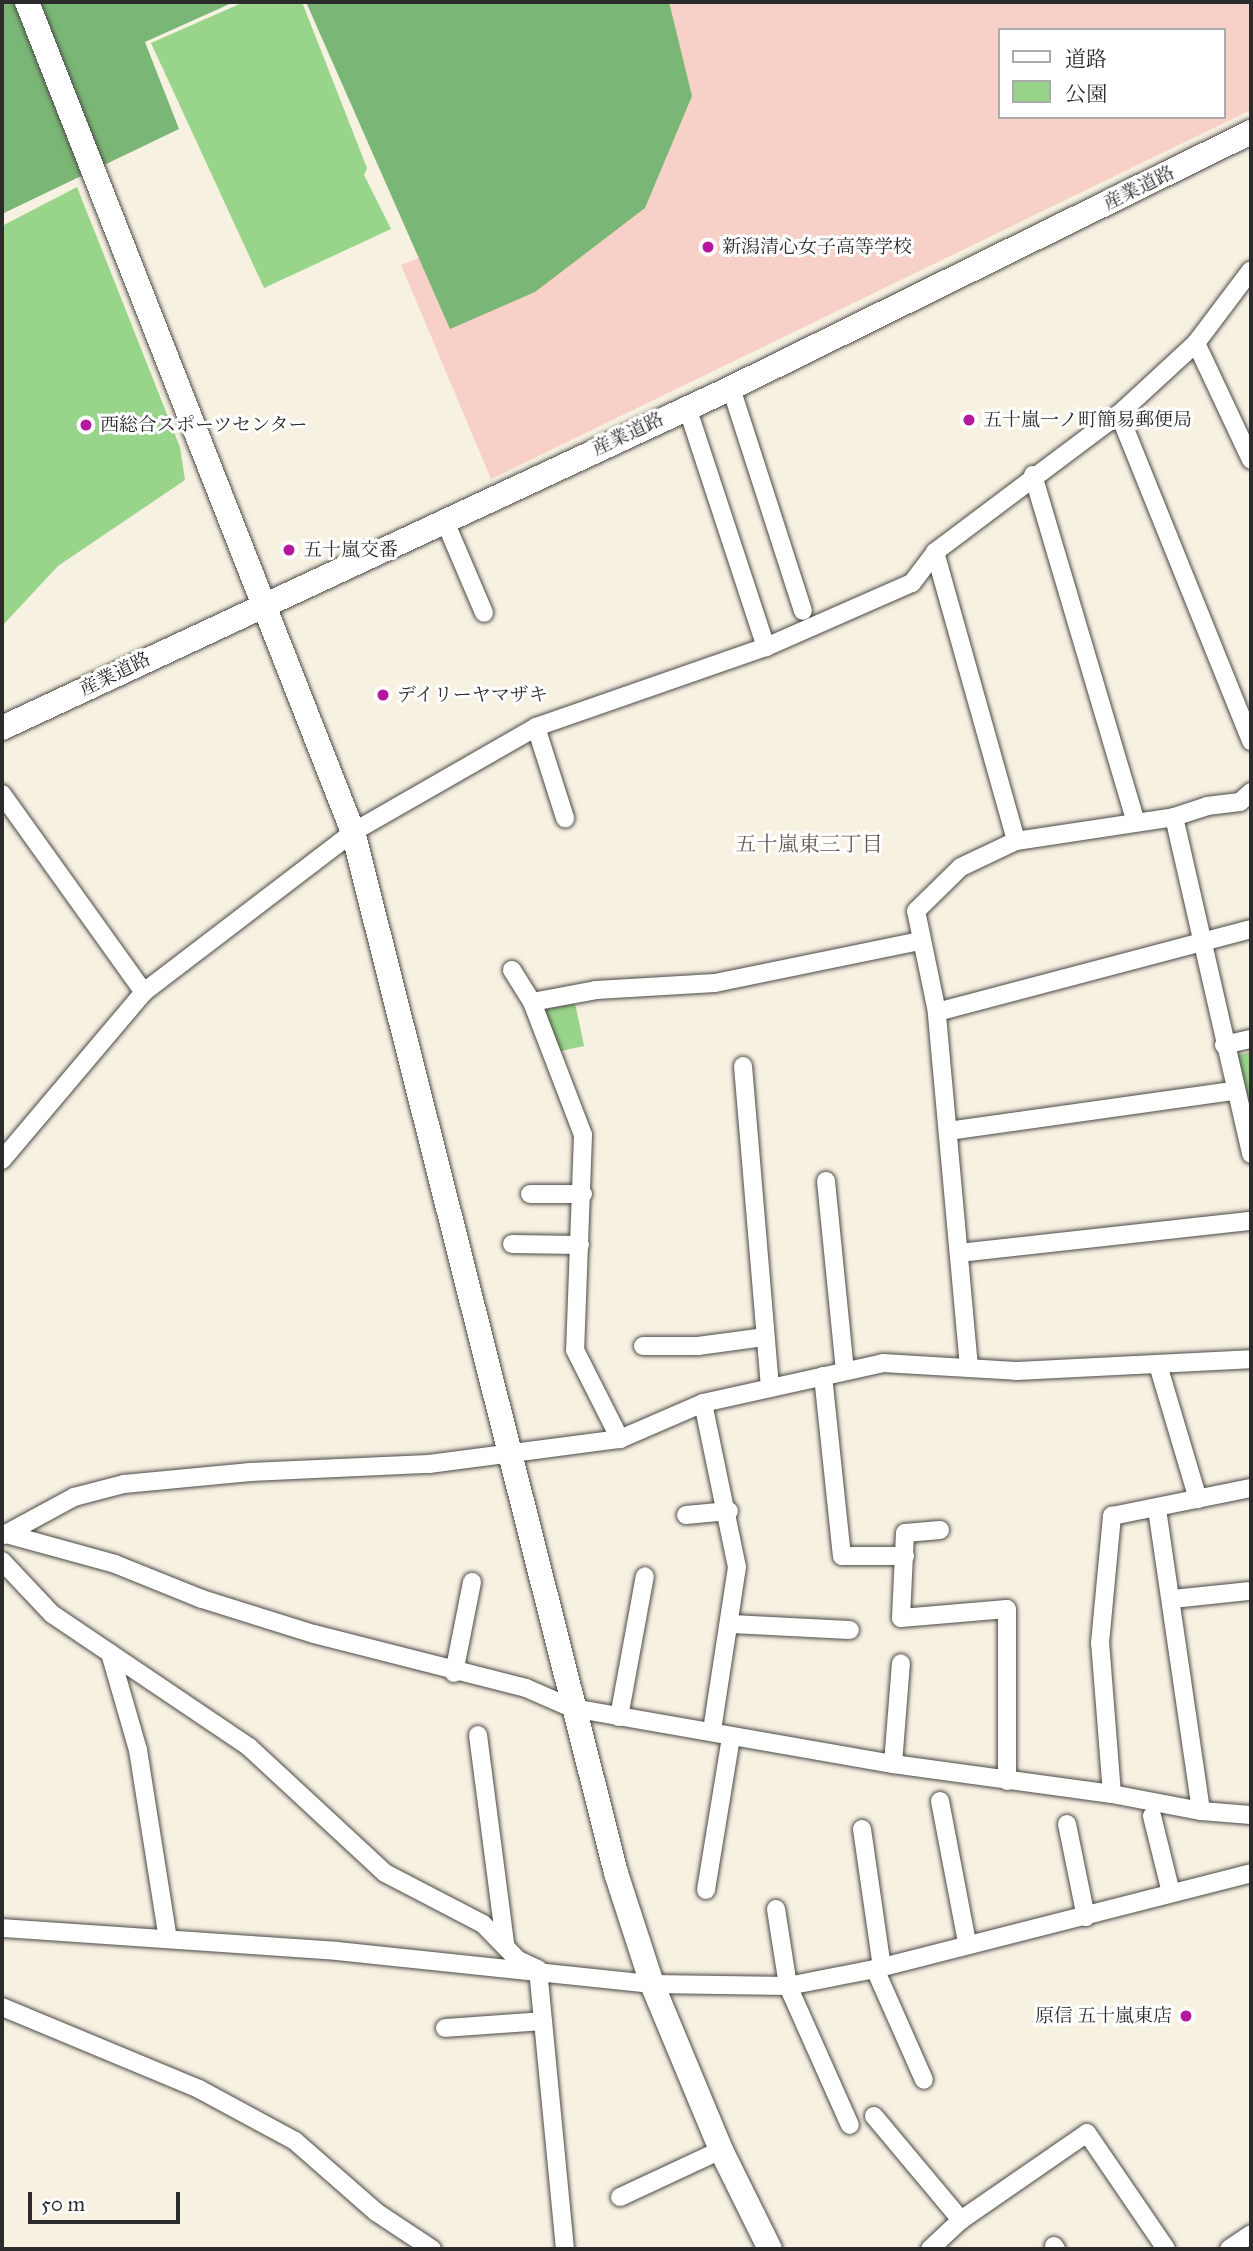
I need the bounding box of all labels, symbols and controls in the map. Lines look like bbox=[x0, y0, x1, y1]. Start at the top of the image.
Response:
legend bbox=[998, 28, 1225, 119]
text: 道路 bbox=[1065, 46, 1107, 72]
text: 公園 bbox=[1065, 81, 1107, 107]
street label: 産業道路 bbox=[1100, 161, 1178, 215]
place label: 新潟清心女子高等学校 bbox=[722, 236, 912, 258]
marker: 新潟清心女子高等学校 bbox=[700, 239, 716, 255]
street label: 産業道路 bbox=[589, 408, 667, 460]
place label: 五十嵐一ノ町簡易郵便局 bbox=[983, 409, 1192, 431]
marker: 五十嵐一ノ町簡易郵便局 bbox=[961, 412, 977, 428]
place label: 西総合スポーツセンター bbox=[100, 414, 309, 436]
marker: 西総合スポーツセンター bbox=[78, 417, 94, 433]
place label: 五十嵐交番 bbox=[303, 539, 398, 561]
marker: 五十嵐交番 bbox=[281, 542, 297, 558]
street label: 産業道路 bbox=[76, 647, 154, 701]
place label: デイリーヤマザキ bbox=[397, 684, 549, 706]
marker: デイリーヤマザキ bbox=[375, 687, 391, 703]
district label: 五十嵐東三丁目 bbox=[736, 831, 882, 857]
place label: 原信 五十嵐東店 bbox=[1035, 2005, 1172, 2027]
marker: 原信 五十嵐東店 bbox=[1178, 2008, 1194, 2024]
scale bar bbox=[32, 2178, 184, 2222]
text: 50 m bbox=[41, 2191, 85, 2217]

